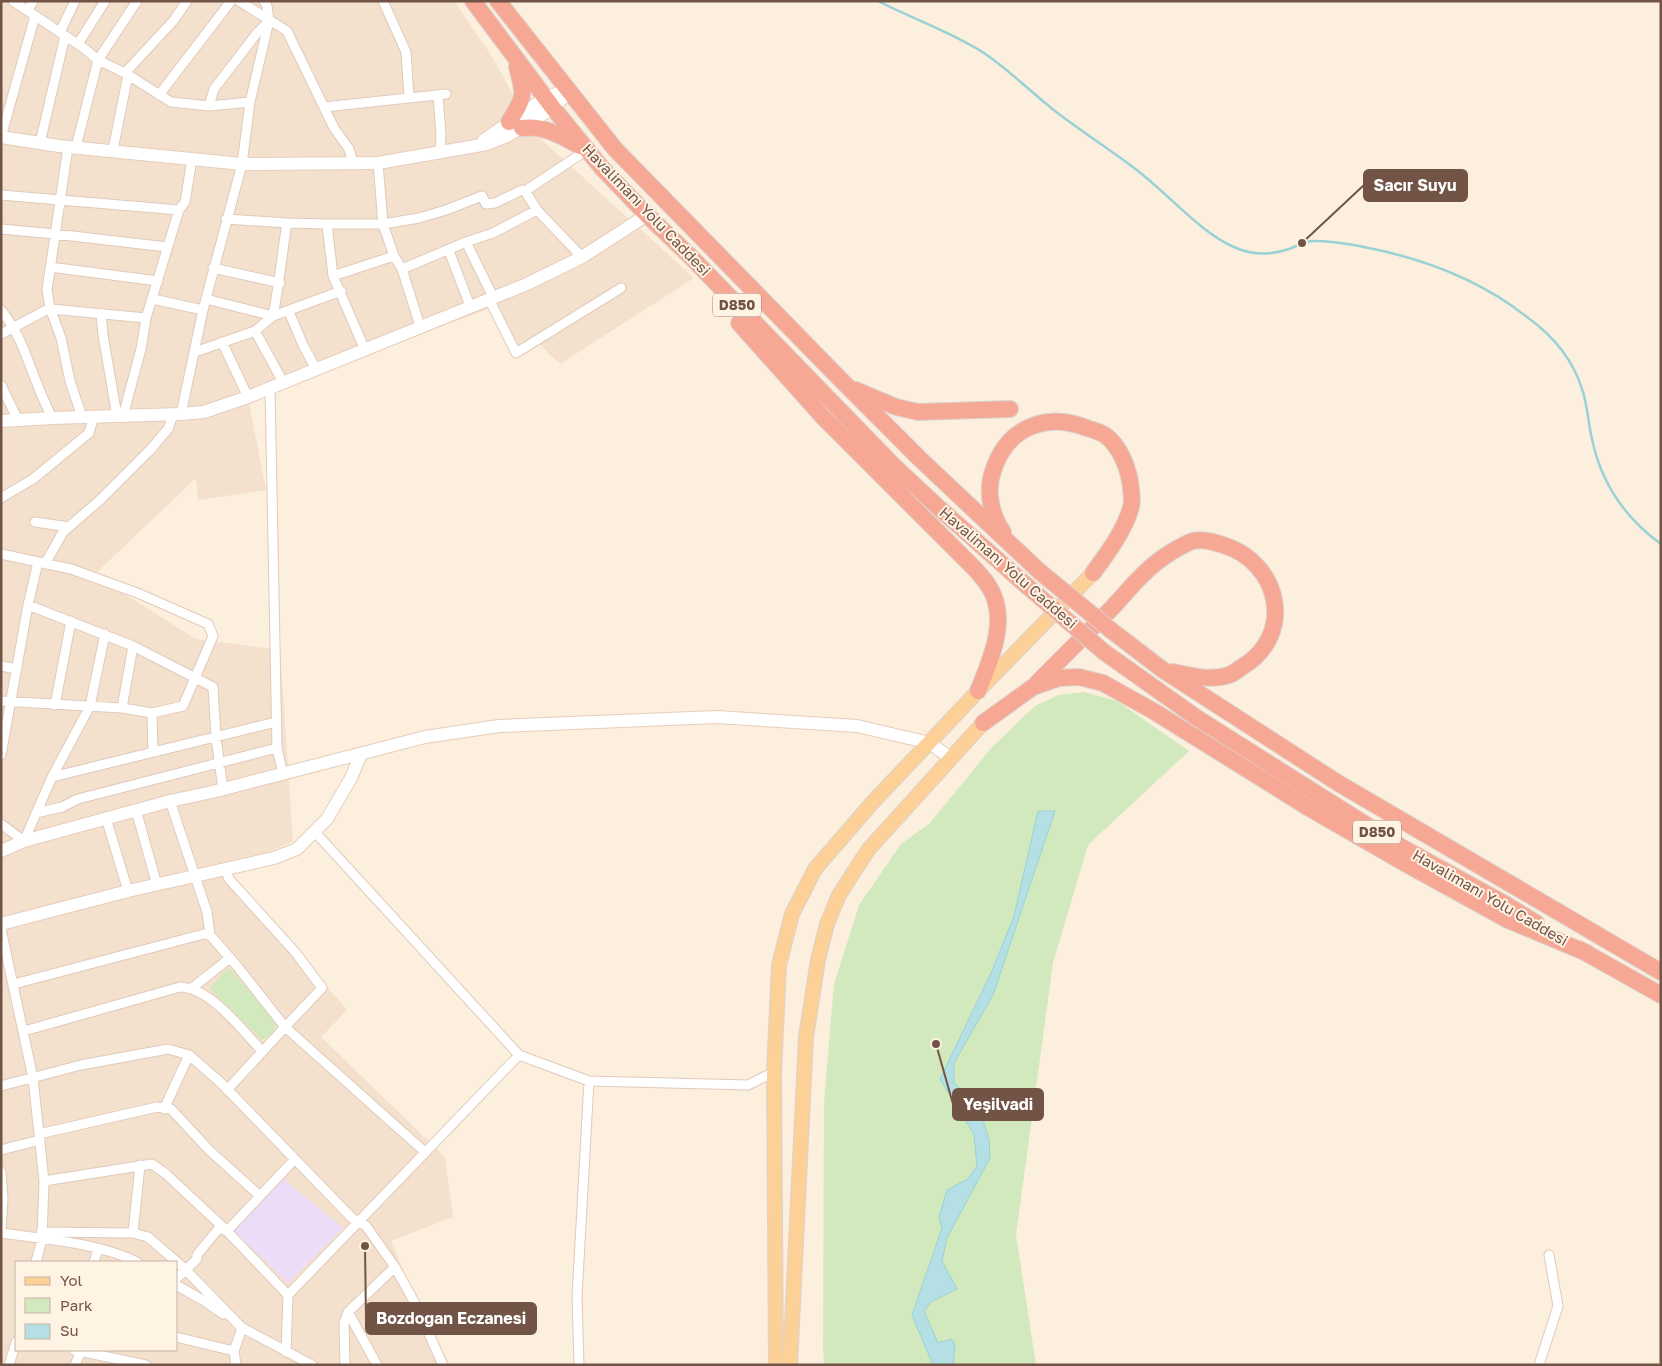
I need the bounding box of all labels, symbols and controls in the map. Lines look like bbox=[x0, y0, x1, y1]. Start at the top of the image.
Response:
street label: Havalimanı Yolu Caddesi bbox=[579, 140, 714, 279]
callout: Sacır Suyu bbox=[1364, 170, 1467, 201]
text: Sacır Suyu bbox=[1373, 175, 1457, 195]
road number: D850 bbox=[713, 294, 761, 316]
street label: Havalimanı Yolu Caddesi bbox=[936, 503, 1081, 632]
road number: D850 bbox=[1353, 820, 1401, 844]
street label: Havalimanı Yolu Caddesi bbox=[1410, 845, 1571, 949]
callout: Yeşilvadi bbox=[953, 1089, 1043, 1120]
text: Yeşilvadi bbox=[963, 1094, 1033, 1114]
legend bbox=[15, 1261, 178, 1351]
text: Yol bbox=[60, 1271, 82, 1289]
text: Park bbox=[60, 1296, 93, 1314]
callout: Bozdoğan Eczanesi bbox=[366, 1303, 536, 1334]
text: Bozdoğan Eczanesi bbox=[376, 1308, 526, 1328]
text: Su bbox=[60, 1321, 79, 1339]

